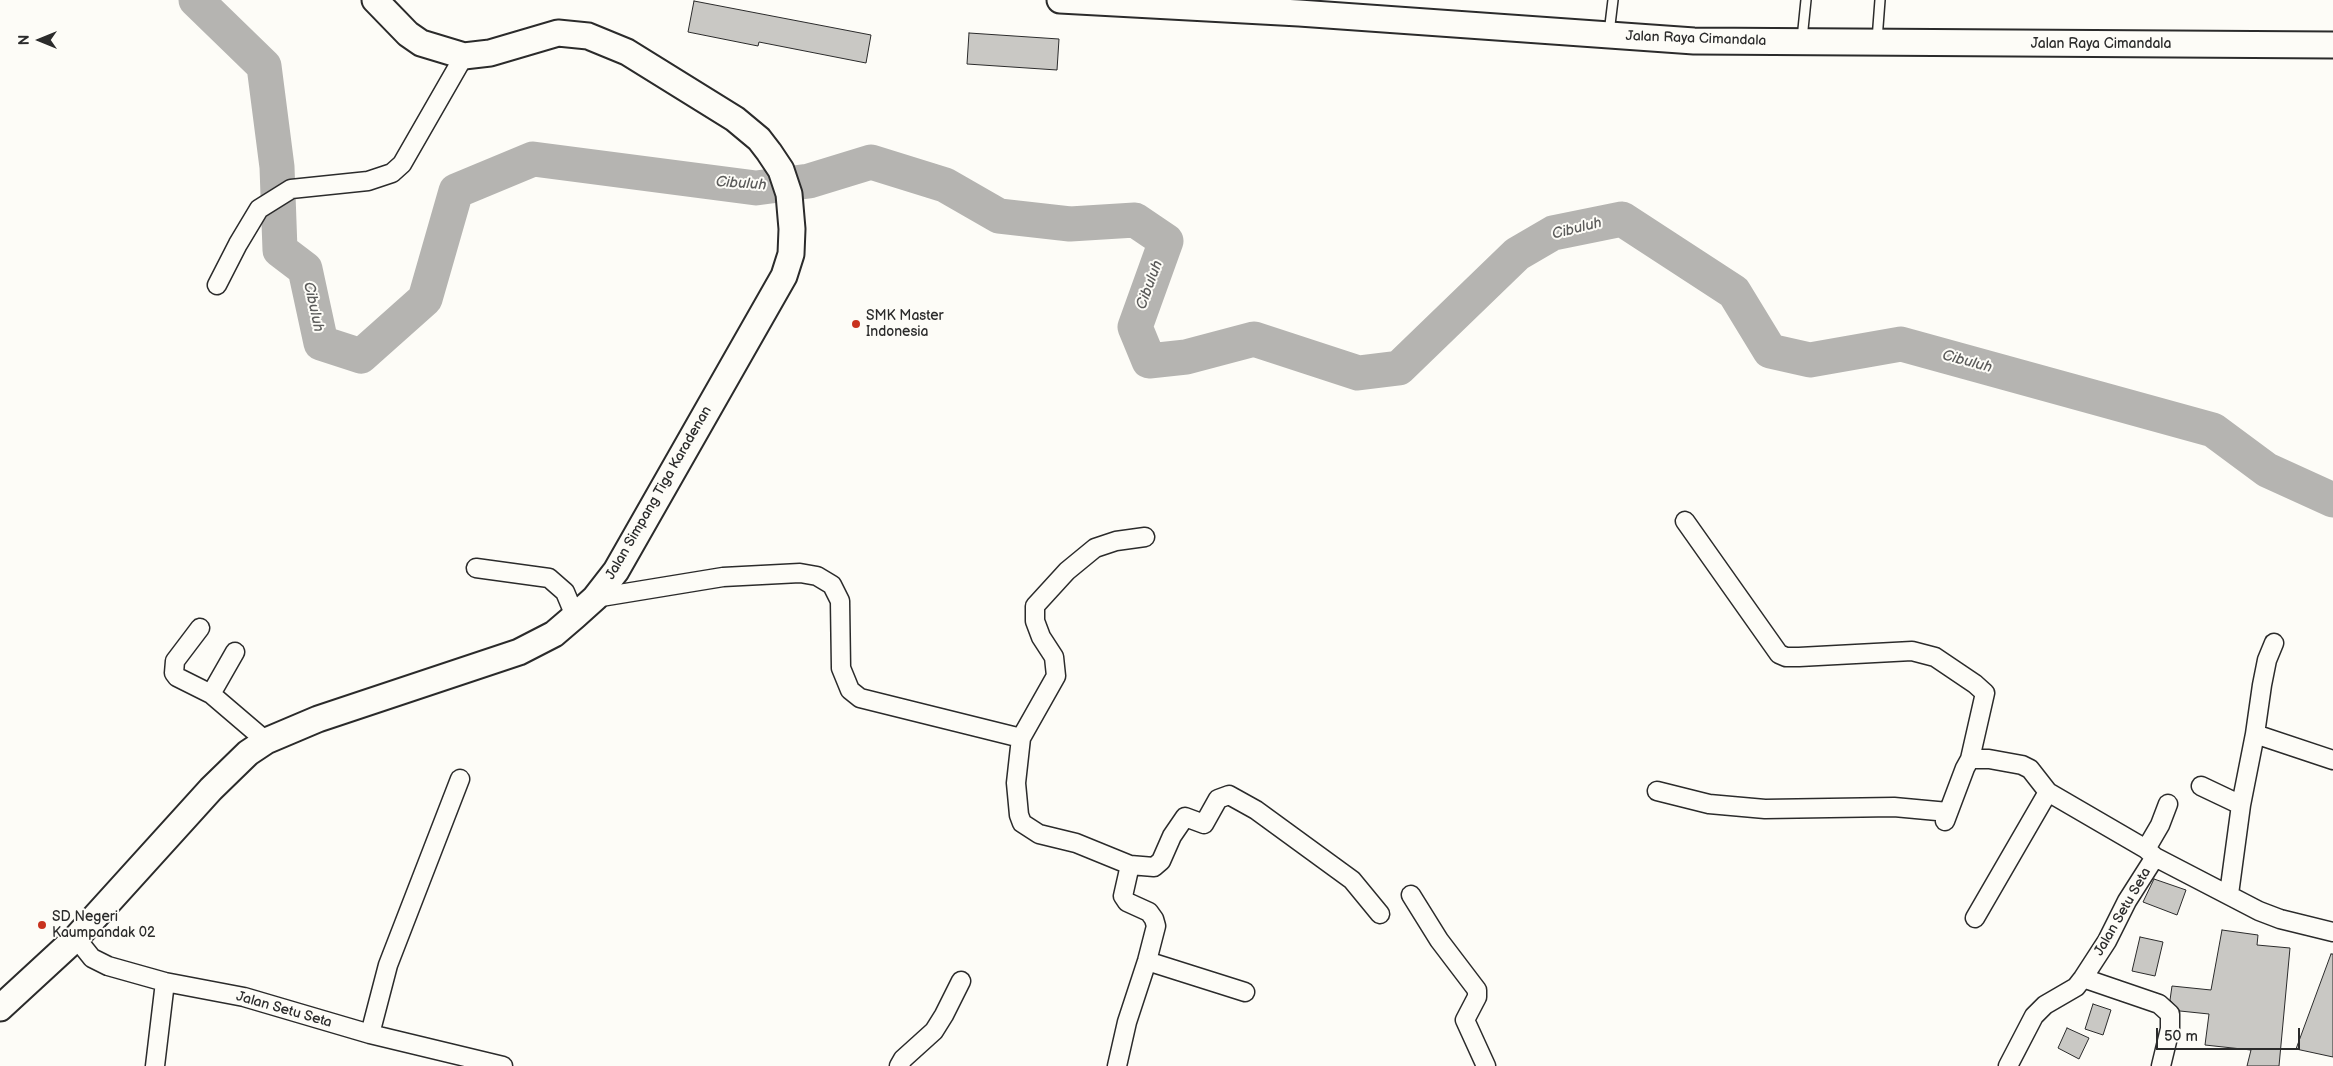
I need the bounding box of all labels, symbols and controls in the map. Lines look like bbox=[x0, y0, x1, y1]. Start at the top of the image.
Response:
north arrow bbox=[15, 15, 65, 65]
street label: Jalan Raya Cimandala bbox=[1625, 28, 1767, 50]
text: N bbox=[16, 35, 33, 45]
street label: Jalan Raya Cimandala bbox=[2031, 36, 2171, 52]
water label: Cibuluh bbox=[715, 173, 767, 195]
water label: Cibuluh bbox=[1550, 214, 1604, 244]
water label: Cibuluh bbox=[1133, 258, 1167, 312]
water label: Cibuluh bbox=[299, 280, 327, 334]
place label: SMK Master Indonesia bbox=[866, 308, 944, 341]
marker: SMK Master Indonesia bbox=[850, 318, 862, 330]
water label: Cibuluh bbox=[1940, 347, 1994, 377]
street label: Jalan Simpang Tiga Karadenan bbox=[602, 403, 716, 583]
street label: Jalan Setu Seta bbox=[2091, 865, 2155, 959]
place label: SD Negeri Kaumpandak 02 bbox=[52, 909, 155, 942]
marker: SD Negeri Kaumpandak 02 bbox=[36, 919, 48, 931]
street label: Jalan Setu Seta bbox=[234, 988, 334, 1032]
scale bar bbox=[2158, 1018, 2302, 1050]
text: 50 m bbox=[2164, 1027, 2198, 1046]

